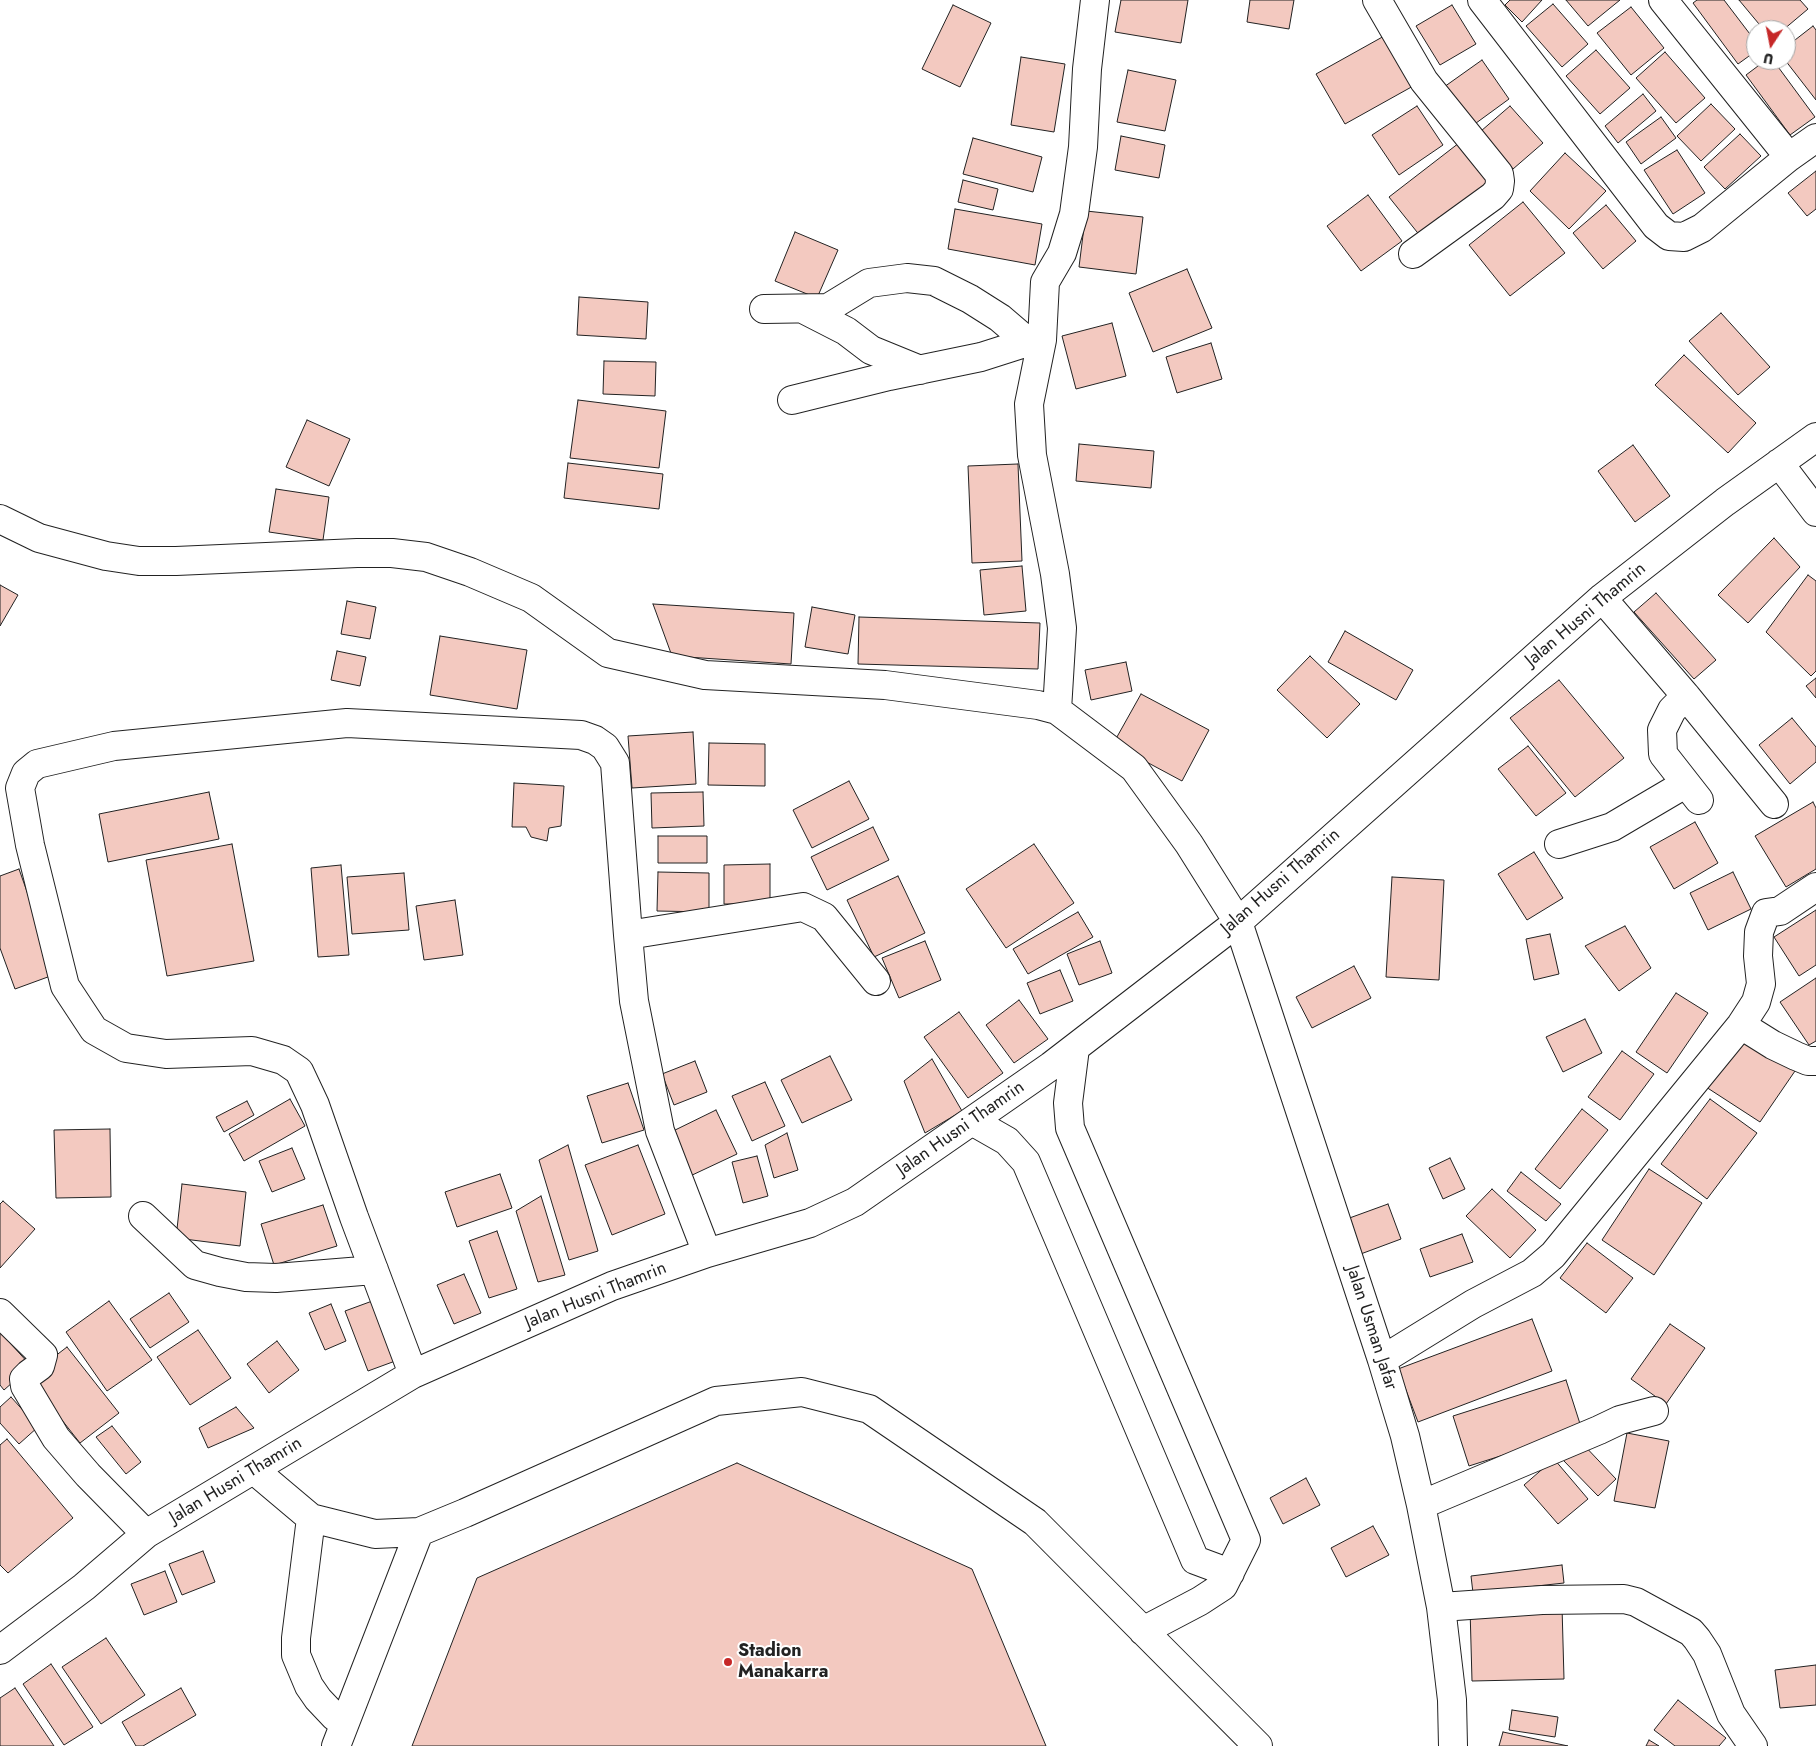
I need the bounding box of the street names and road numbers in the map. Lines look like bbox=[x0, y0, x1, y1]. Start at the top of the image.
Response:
street label: Jalan Husni Thamrin bbox=[1521, 558, 1651, 672]
street label: Jalan Husni Thamrin bbox=[1217, 824, 1345, 940]
street label: Jalan Husni Thamrin bbox=[893, 1077, 1029, 1181]
street label: Jalan Husni Thamrin bbox=[522, 1258, 670, 1334]
street label: Jalan Usman Jafar bbox=[1341, 1263, 1401, 1393]
street label: Jalan Husni Thamrin bbox=[166, 1433, 306, 1529]

